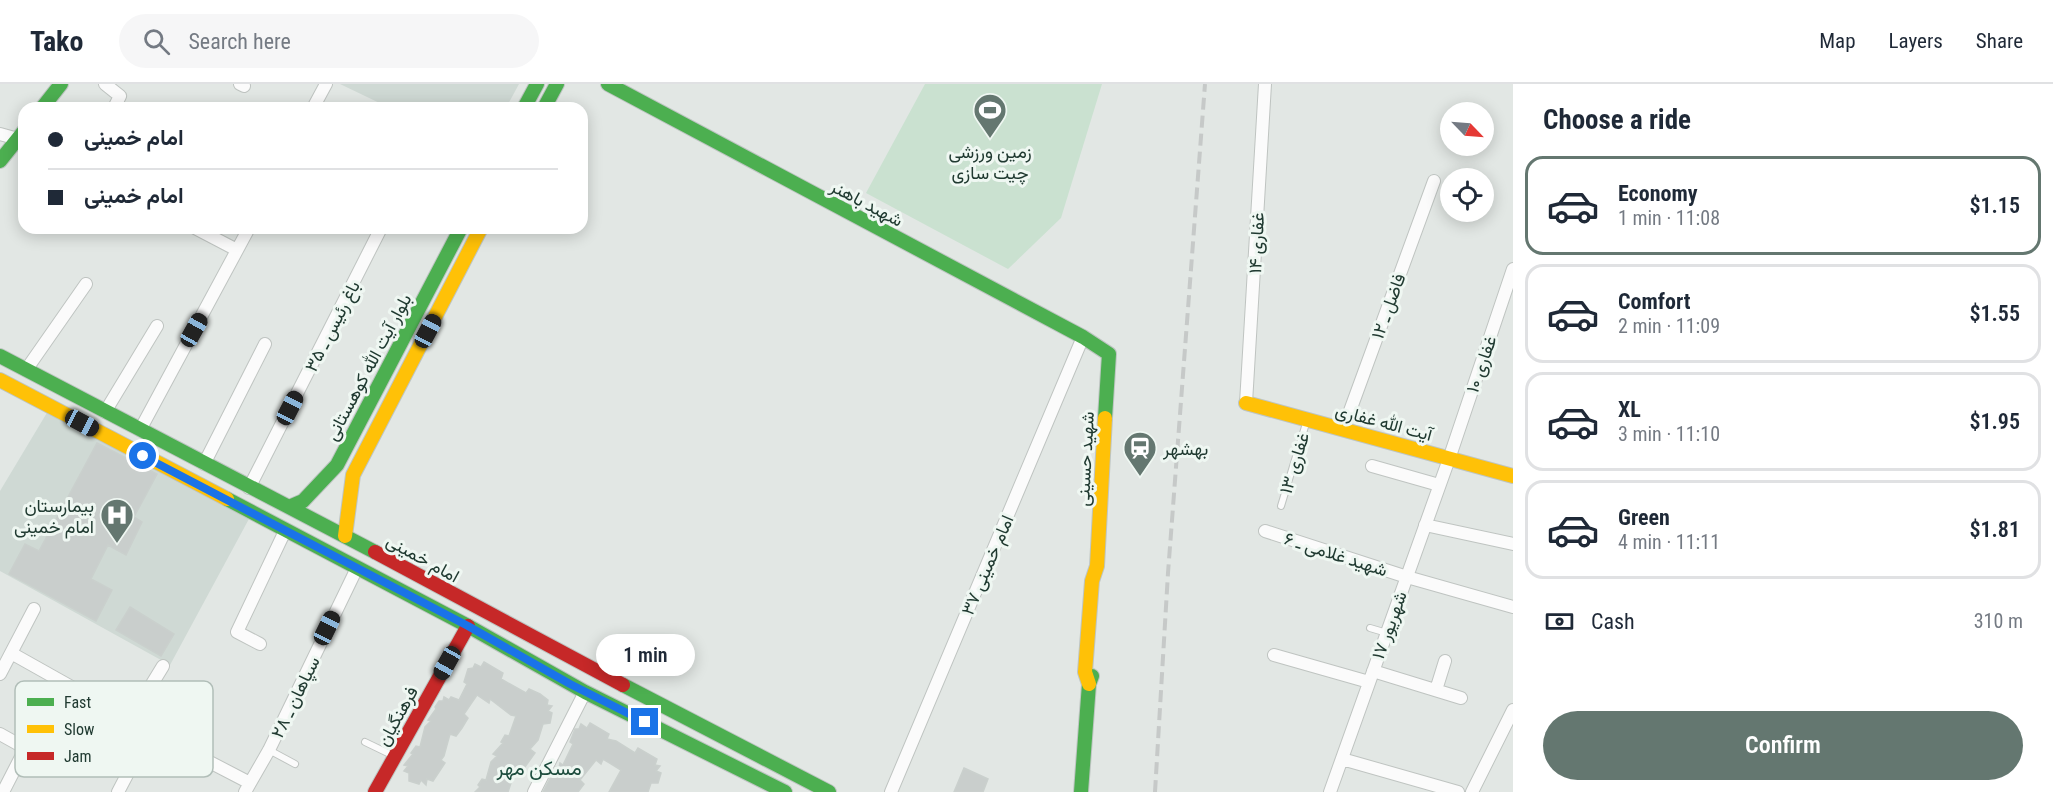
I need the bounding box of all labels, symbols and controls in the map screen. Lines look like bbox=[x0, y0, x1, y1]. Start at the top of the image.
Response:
search box bbox=[119, 14, 539, 68]
text: Tako bbox=[30, 25, 83, 58]
icon: search bbox=[140, 25, 173, 58]
text: Search here bbox=[188, 29, 291, 54]
text: Map bbox=[1819, 29, 1856, 53]
text: Layers bbox=[1889, 29, 1943, 53]
text: Share bbox=[1976, 29, 2023, 53]
sports icon: زمین ورزشی چیت سازی bbox=[972, 92, 1008, 139]
north arrow bbox=[1440, 102, 1494, 156]
map controls bbox=[1440, 102, 1494, 222]
text: Choose a ride bbox=[1543, 104, 1691, 136]
text: امام خمینی bbox=[84, 125, 184, 150]
place label: زمین ورزشی چیت سازی bbox=[948, 141, 1032, 185]
button: locate bbox=[1440, 168, 1494, 222]
street label: شهید باهنر bbox=[826, 175, 907, 232]
icon: car bbox=[1546, 179, 1600, 233]
text: Economy bbox=[1618, 181, 1698, 206]
text: امام خمینی bbox=[84, 183, 184, 208]
text: $1.15 bbox=[1969, 193, 2020, 218]
text: 1 min · 11:08 bbox=[1618, 206, 1720, 230]
street label: غفاری ۱۴ bbox=[1244, 212, 1269, 274]
street label: فاضل ـ ۱۲ bbox=[1367, 271, 1410, 342]
street label: باغ رئیس ـ ۳۵ bbox=[300, 277, 366, 376]
icon: car bbox=[1546, 287, 1600, 341]
text: Comfort bbox=[1618, 289, 1691, 314]
street label: بلوار آیت الله کوهستانی bbox=[320, 290, 416, 444]
text: $1.55 bbox=[1969, 301, 2020, 326]
car bbox=[177, 310, 211, 350]
car bbox=[412, 311, 444, 351]
text: 2 min · 11:09 bbox=[1618, 314, 1720, 338]
street label: غفاری ۱۰ bbox=[1461, 333, 1501, 396]
car bbox=[274, 388, 306, 428]
icon: car bbox=[1546, 395, 1600, 449]
text: XL bbox=[1618, 397, 1641, 422]
street label: آیت الله غفاری bbox=[1333, 399, 1436, 446]
car bbox=[62, 407, 102, 439]
text: $1.95 bbox=[1969, 409, 2020, 434]
street label: شهید حسینی bbox=[1072, 411, 1099, 507]
text: 3 min · 11:10 bbox=[1618, 422, 1720, 446]
station icon: بهشهر bbox=[1122, 430, 1158, 477]
street label: غفاری ۱۳ bbox=[1275, 430, 1314, 497]
place label: بهشهر bbox=[1162, 438, 1208, 460]
route start bbox=[129, 442, 156, 469]
place label: بیمارستان امام خمینی bbox=[14, 495, 94, 539]
hospital icon: بیمارستان امام خمینی bbox=[99, 497, 135, 544]
icon: car bbox=[1546, 503, 1600, 557]
text: Green bbox=[1618, 505, 1670, 530]
street label: امام خمینی ۳۷ bbox=[957, 512, 1019, 619]
text: $1.81 bbox=[1969, 517, 2020, 542]
street label: شهید غلامی ـ ۶ bbox=[1281, 527, 1390, 582]
street label: امام خمینی bbox=[382, 529, 463, 588]
text: 4 min · 11:11 bbox=[1618, 530, 1720, 554]
street label: ۱۷ شهریور bbox=[1367, 588, 1412, 662]
icon: cash bbox=[1543, 605, 1576, 638]
car bbox=[311, 608, 343, 648]
text: Cash bbox=[1591, 609, 1635, 634]
text: 310 m bbox=[1974, 609, 2023, 633]
callout: 1 min bbox=[596, 635, 694, 677]
car bbox=[430, 643, 464, 683]
text: 1 min bbox=[623, 643, 668, 667]
street label: سپاهان ـ ۲۸ bbox=[266, 653, 326, 742]
legend bbox=[15, 681, 213, 777]
street label: فرهنگیان bbox=[372, 682, 423, 750]
text: Fast bbox=[64, 693, 91, 712]
route end bbox=[631, 708, 658, 735]
button: Confirm bbox=[1543, 711, 2023, 780]
text: Slow bbox=[64, 720, 94, 739]
text: Jam bbox=[64, 747, 91, 766]
district label: مسکن مهر bbox=[495, 756, 582, 781]

